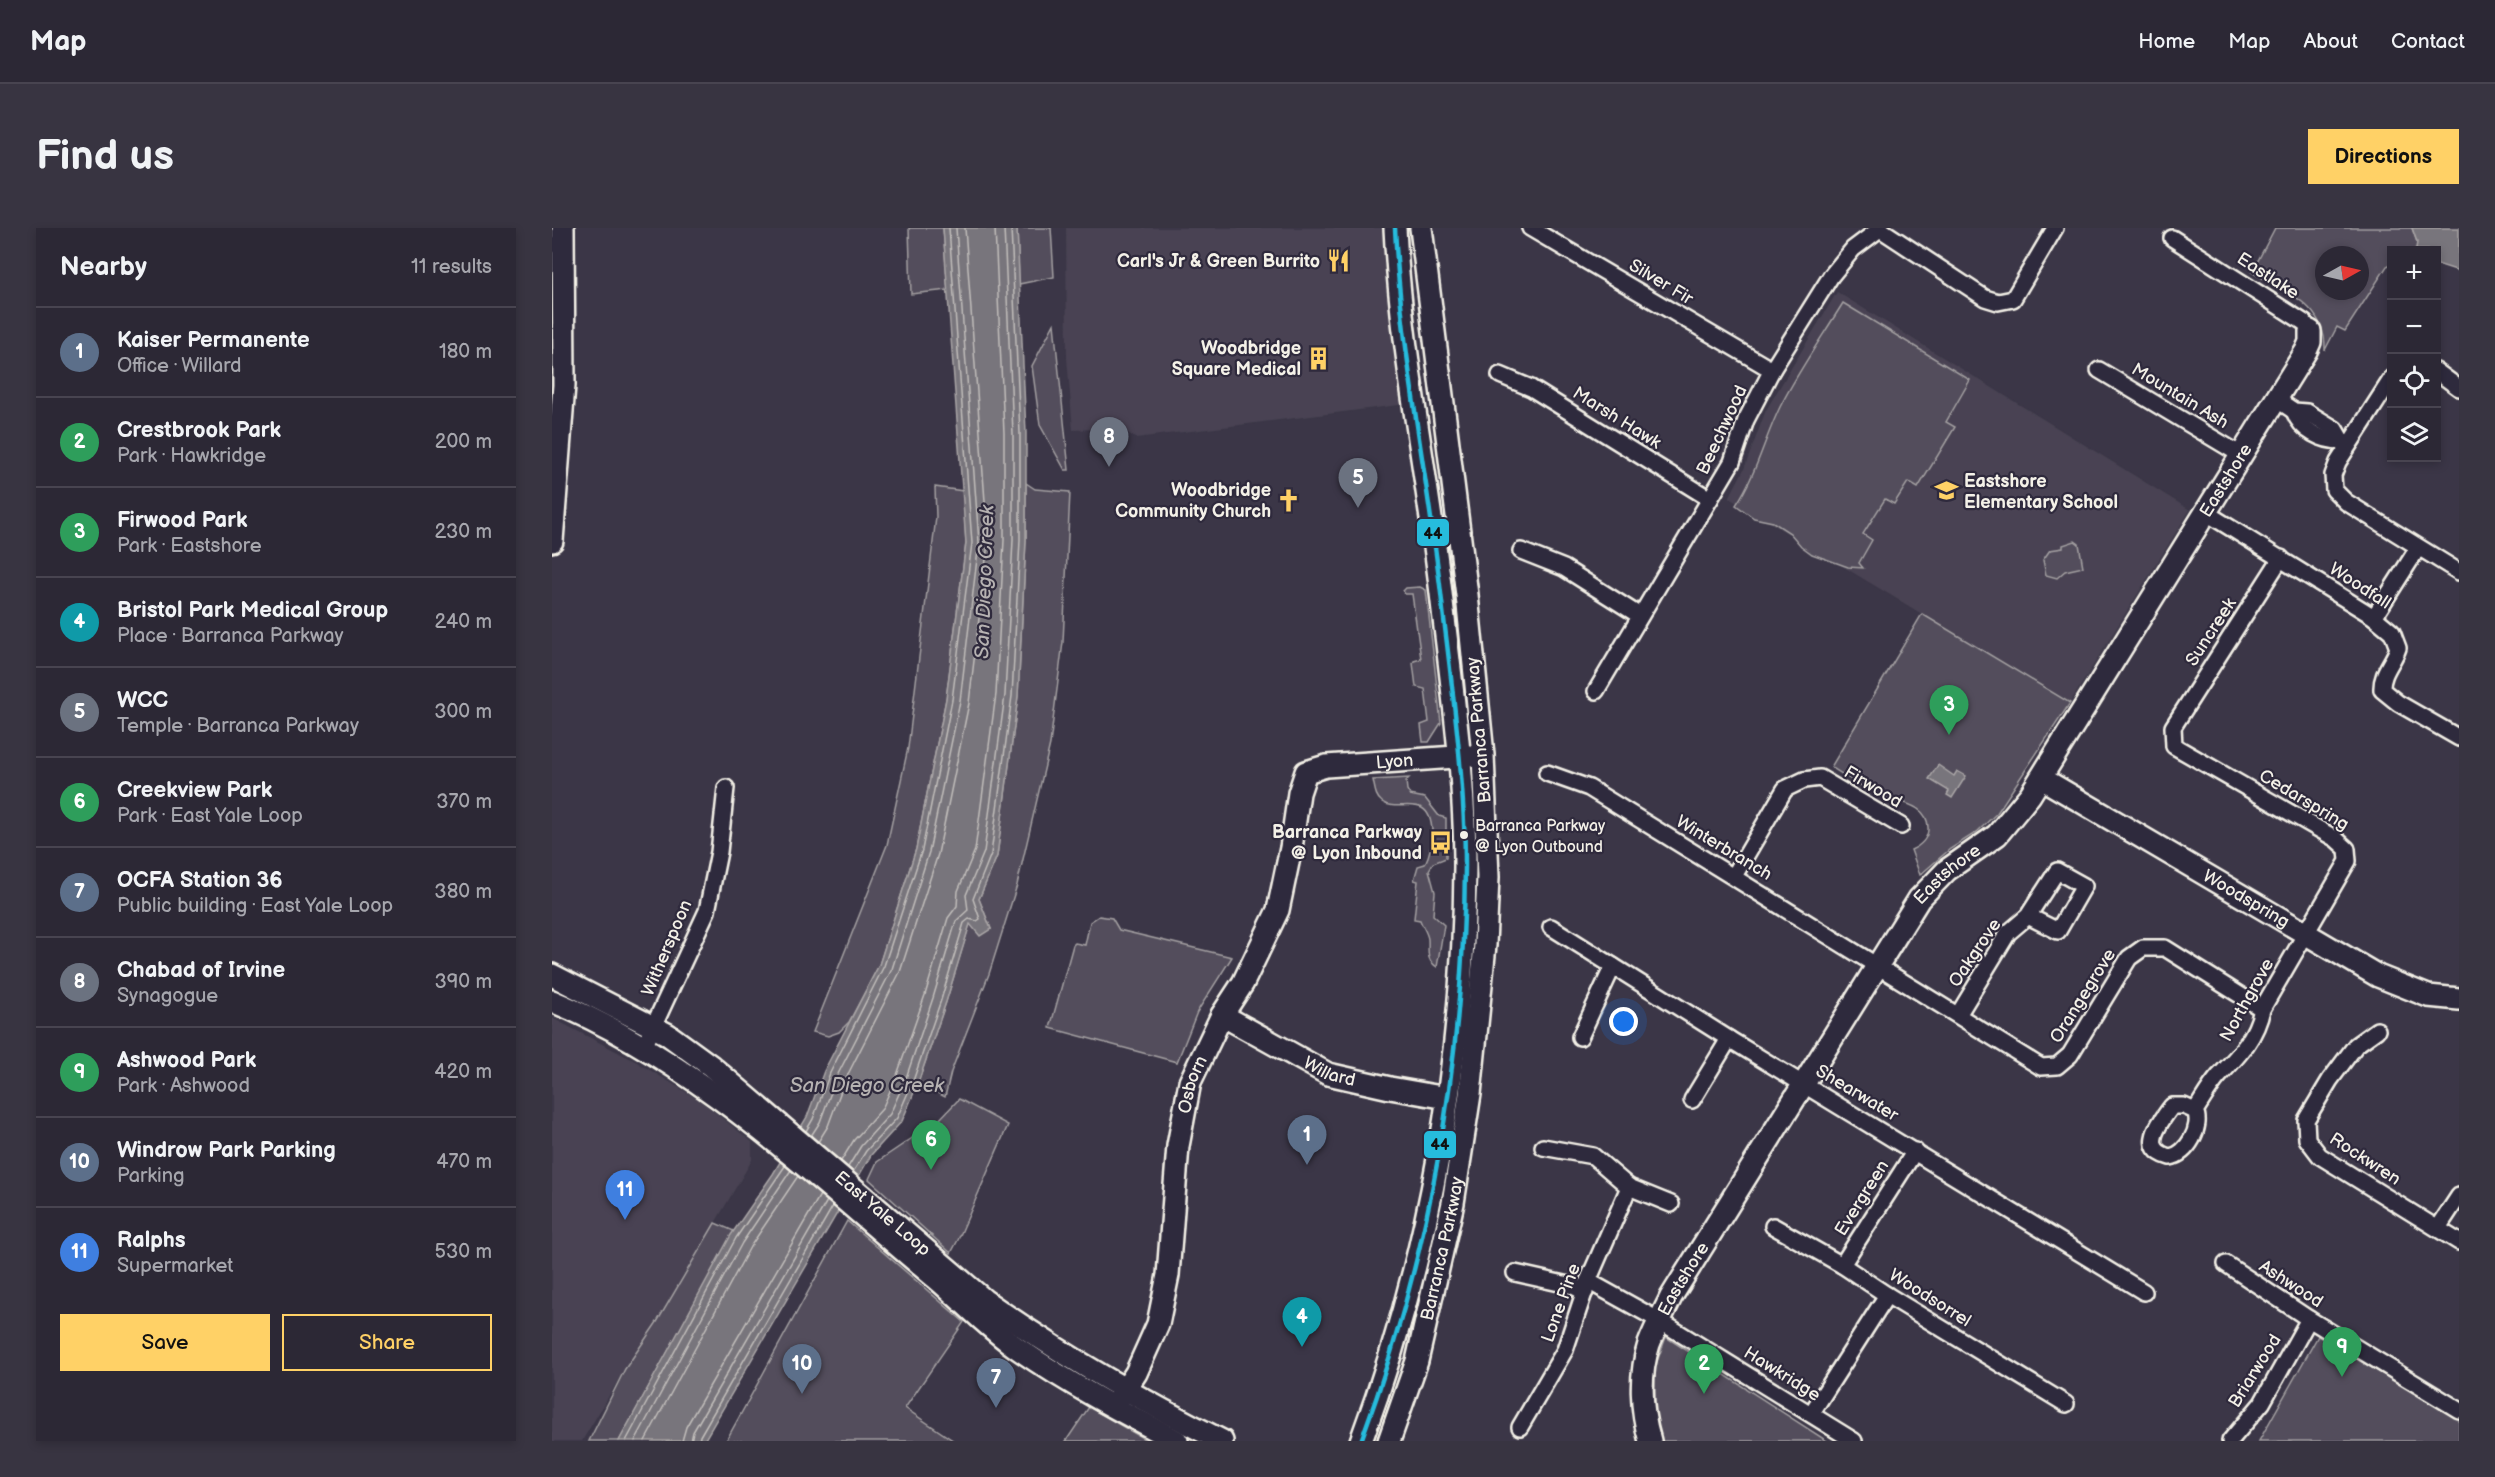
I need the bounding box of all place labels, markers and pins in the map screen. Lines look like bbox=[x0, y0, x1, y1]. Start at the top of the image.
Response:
restaurant icon: Carl's Jr & Green Burrito bbox=[1325, 248, 1351, 274]
place label: Carl's Jr & Green Burrito bbox=[1117, 251, 1320, 272]
place label: Woodbridge Square Medical bbox=[1172, 338, 1301, 380]
building icon: Woodbridge Square Medical bbox=[1306, 345, 1332, 371]
pin: 8 bbox=[1090, 418, 1128, 467]
pin: 5 bbox=[1338, 458, 1378, 508]
place label: Eastshore Elementary School bbox=[1964, 471, 2118, 513]
school or university icon: Eastshore Elementary School bbox=[1933, 478, 1959, 504]
place label: Woodbridge Community Church bbox=[1115, 480, 1271, 522]
church icon: Woodbridge Community Church bbox=[1276, 487, 1302, 513]
pin: 3 bbox=[1930, 686, 1968, 735]
place label: Barranca Parkway @ Lyon Outbound bbox=[1475, 817, 1606, 857]
place label: Barranca Parkway @ Lyon Inbound bbox=[1272, 822, 1423, 864]
bus stop icon: Barranca Parkway @ Lyon Inbound bbox=[1427, 829, 1453, 855]
marker: Barranca Parkway @ Lyon Outbound bbox=[1458, 829, 1470, 841]
pin: 1 bbox=[1288, 1116, 1326, 1165]
pin: 6 bbox=[912, 1120, 950, 1170]
pin: 11 bbox=[606, 1170, 644, 1220]
pin: 4 bbox=[1282, 1298, 1322, 1347]
pin: 9 bbox=[2322, 1328, 2362, 1377]
pin: 10 bbox=[782, 1344, 822, 1394]
pin: 2 bbox=[1684, 1344, 1724, 1394]
pin: 7 bbox=[976, 1358, 1016, 1408]

